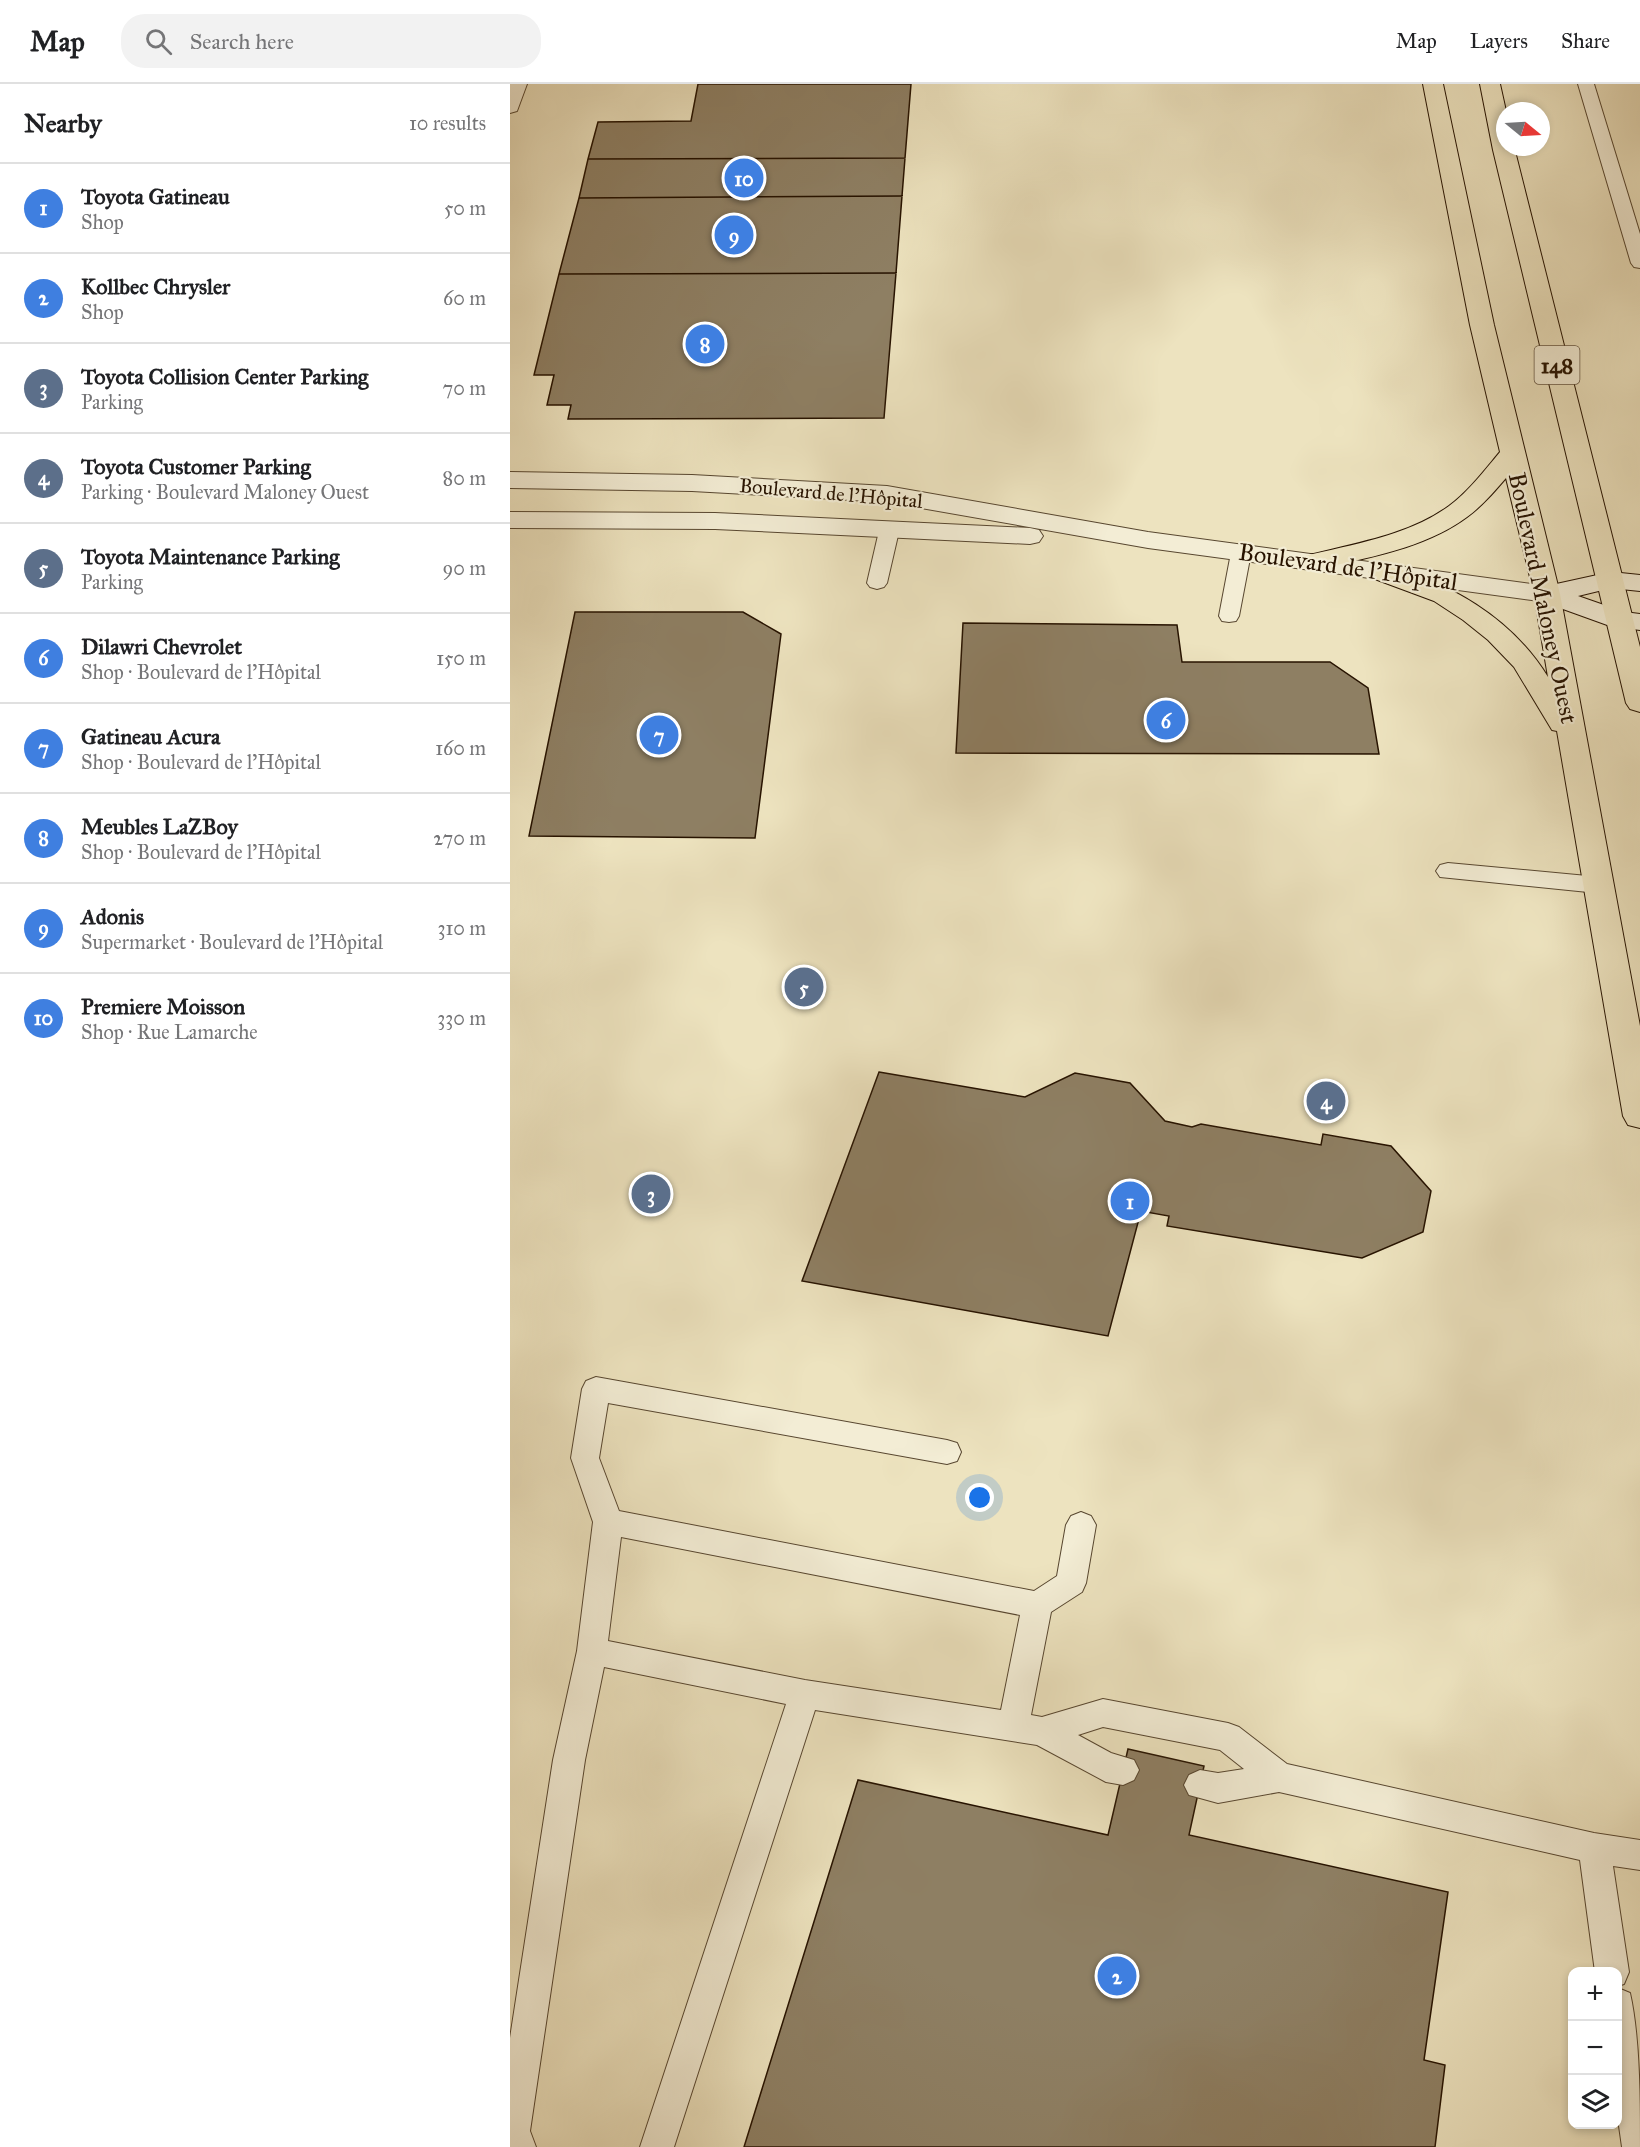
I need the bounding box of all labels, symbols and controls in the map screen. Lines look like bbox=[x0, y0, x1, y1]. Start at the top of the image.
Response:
search box bbox=[121, 14, 541, 68]
text: Map bbox=[30, 24, 85, 59]
icon: search bbox=[142, 25, 175, 58]
text: Search here bbox=[190, 28, 294, 55]
text: Map bbox=[1396, 28, 1437, 54]
text: Layers bbox=[1470, 28, 1528, 54]
text: Share bbox=[1561, 28, 1610, 54]
north arrow bbox=[1496, 102, 1550, 156]
text: Nearby bbox=[24, 107, 102, 139]
text: 10 results bbox=[409, 111, 486, 135]
pin: 10 bbox=[724, 156, 764, 200]
text: Toyota Gatineau bbox=[81, 183, 230, 210]
text: 1 bbox=[40, 196, 47, 220]
text: 50 m bbox=[444, 196, 486, 220]
text: Shop bbox=[81, 210, 124, 234]
pin: 9 bbox=[714, 212, 754, 258]
text: Kollbec Chrysler bbox=[81, 273, 230, 300]
text: 2 bbox=[39, 286, 48, 310]
text: 60 m bbox=[443, 286, 486, 310]
text: Shop bbox=[81, 300, 124, 324]
pin: 8 bbox=[686, 322, 724, 366]
road number: 148 bbox=[1534, 346, 1580, 384]
text: Toyota Collision Center Parking bbox=[81, 363, 368, 390]
text: 3 bbox=[40, 376, 48, 400]
text: 70 m bbox=[443, 376, 486, 400]
text: Parking bbox=[81, 390, 143, 414]
text: Toyota Customer Parking bbox=[81, 453, 311, 480]
text: 4 bbox=[38, 466, 49, 490]
text: 80 m bbox=[443, 466, 486, 490]
street label: Boulevard Maloney Ouest bbox=[1502, 470, 1584, 727]
street label: Boulevard de l'Hôpital bbox=[738, 473, 924, 513]
text: Parking · Boulevard Maloney Ouest bbox=[81, 480, 369, 504]
street label: Boulevard de l'Hôpital bbox=[1236, 537, 1460, 597]
text: Toyota Maintenance Parking bbox=[81, 543, 340, 570]
text: 5 bbox=[39, 556, 48, 580]
text: 90 m bbox=[443, 556, 486, 580]
text: Parking bbox=[81, 570, 143, 594]
text: Dilawri Chevrolet bbox=[81, 633, 242, 660]
text: 6 bbox=[38, 646, 49, 670]
text: 150 m bbox=[436, 646, 486, 670]
text: Shop · Boulevard de l'Hôpital bbox=[81, 660, 321, 684]
pin: 6 bbox=[1146, 698, 1186, 742]
pin: 7 bbox=[640, 712, 678, 758]
text: Gatineau Acura bbox=[81, 723, 220, 750]
text: 7 bbox=[38, 736, 49, 760]
text: 160 m bbox=[435, 736, 486, 760]
text: Shop · Boulevard de l'Hôpital bbox=[81, 750, 321, 774]
text: Meubles LaZBoy bbox=[81, 813, 238, 840]
text: 8 bbox=[38, 826, 49, 850]
text: 270 m bbox=[433, 826, 486, 850]
text: Shop · Boulevard de l'Hôpital bbox=[81, 840, 321, 864]
text: Adonis bbox=[81, 903, 144, 930]
text: 9 bbox=[38, 916, 49, 940]
text: 310 m bbox=[437, 916, 486, 940]
text: Supermarket · Boulevard de l'Hôpital bbox=[81, 930, 383, 954]
pin: 5 bbox=[784, 964, 824, 1010]
text: Premiere Moisson bbox=[81, 993, 245, 1020]
text: 10 bbox=[34, 1006, 53, 1030]
text: 330 m bbox=[437, 1006, 486, 1030]
text: Shop · Rue Lamarche bbox=[81, 1020, 258, 1044]
pin: 4 bbox=[1306, 1078, 1346, 1124]
pin: 3 bbox=[632, 1172, 670, 1216]
pin: 1 bbox=[1110, 1178, 1150, 1224]
your location bbox=[965, 1483, 994, 1512]
pin: 2 bbox=[1098, 1954, 1136, 1998]
map controls bbox=[1568, 1967, 1622, 2129]
button: + bbox=[1568, 1967, 1622, 2021]
button: − bbox=[1568, 2021, 1622, 2075]
button: layers bbox=[1568, 2075, 1622, 2129]

